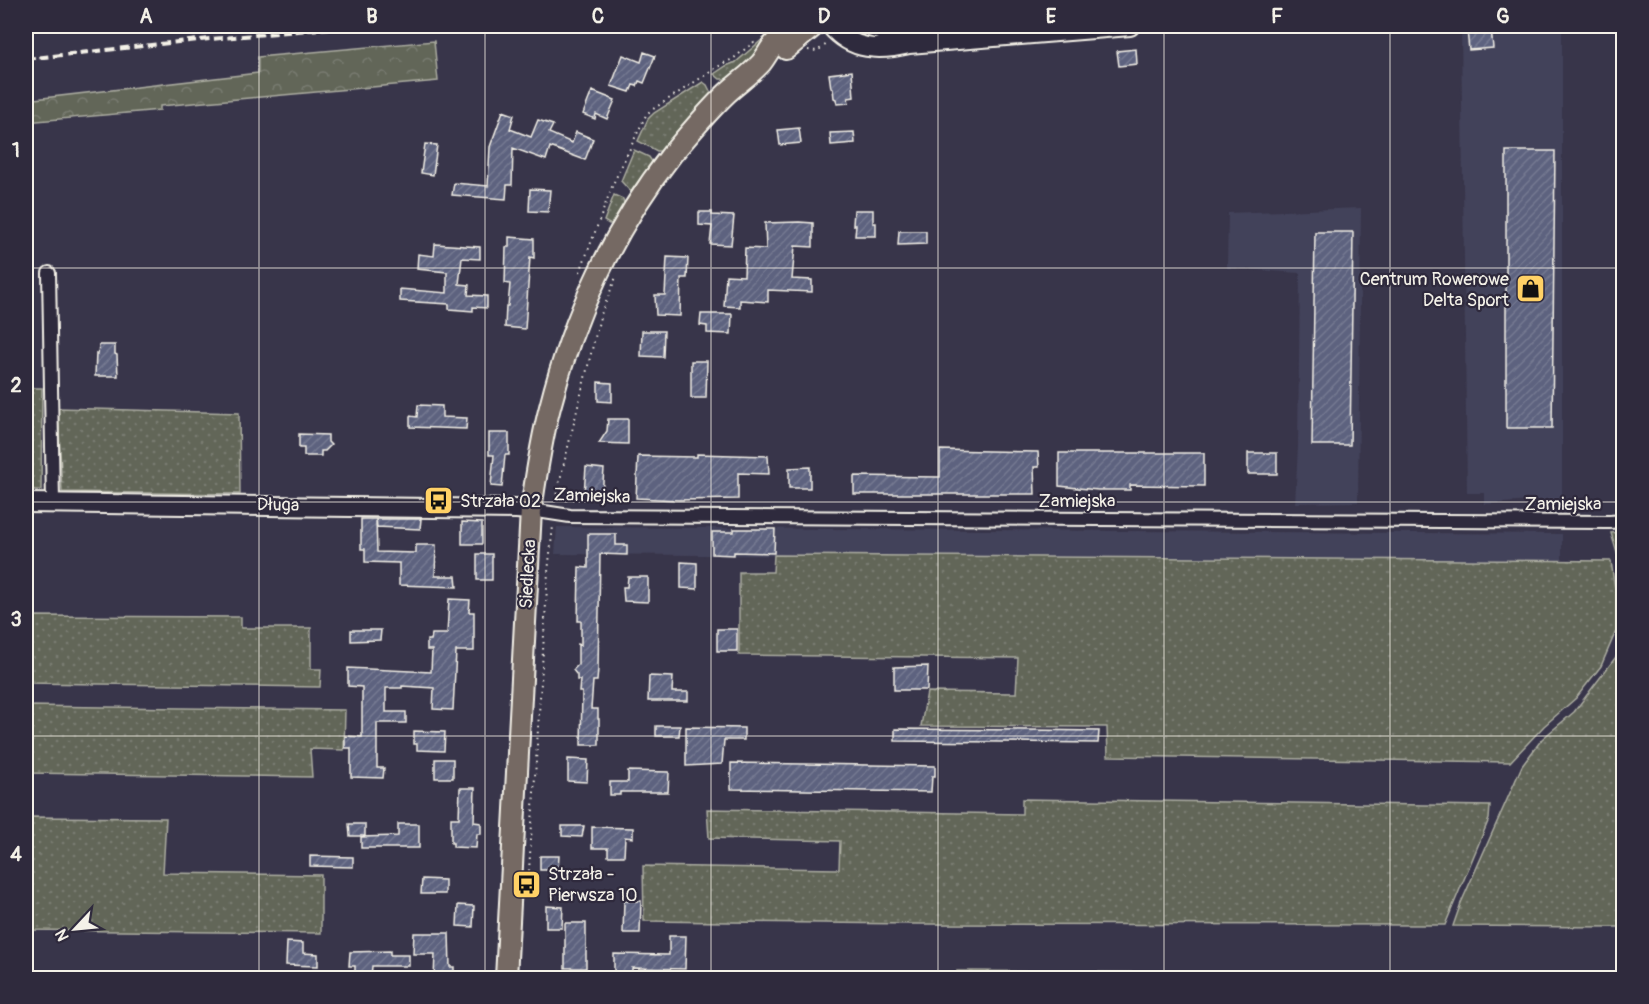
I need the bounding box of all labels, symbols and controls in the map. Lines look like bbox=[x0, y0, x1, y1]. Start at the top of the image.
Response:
text: A bbox=[140, 4, 153, 29]
text: B bbox=[366, 4, 378, 29]
text: C bbox=[592, 4, 604, 29]
text: D bbox=[818, 4, 831, 29]
text: E bbox=[1046, 4, 1057, 29]
text: F bbox=[1271, 4, 1283, 29]
text: G bbox=[1496, 4, 1510, 29]
text: 1 bbox=[12, 138, 20, 163]
place label: Centrum Rowerowe Delta Sport bbox=[1360, 268, 1510, 312]
shop icon: Centrum Rowerowe Delta Sport bbox=[1514, 273, 1546, 305]
text: 2 bbox=[10, 373, 22, 398]
street label: Zamiejska bbox=[553, 483, 631, 509]
bus stop icon: Strzała 02 bbox=[423, 485, 455, 517]
place label: Strzała 02 bbox=[460, 490, 541, 513]
street label: Zamiejska bbox=[1039, 490, 1115, 513]
street label: Długa bbox=[257, 493, 299, 517]
street label: Zamiejska bbox=[1525, 493, 1601, 516]
street label: Siedlecka bbox=[515, 539, 541, 609]
text: 3 bbox=[10, 607, 22, 632]
text: 4 bbox=[10, 842, 22, 867]
place label: Strzała - Pierwsza 10 bbox=[548, 863, 638, 907]
bus stop icon: Strzała - Pierwsza 10 bbox=[511, 868, 543, 900]
north arrow bbox=[45, 899, 105, 959]
text: N bbox=[51, 926, 74, 944]

